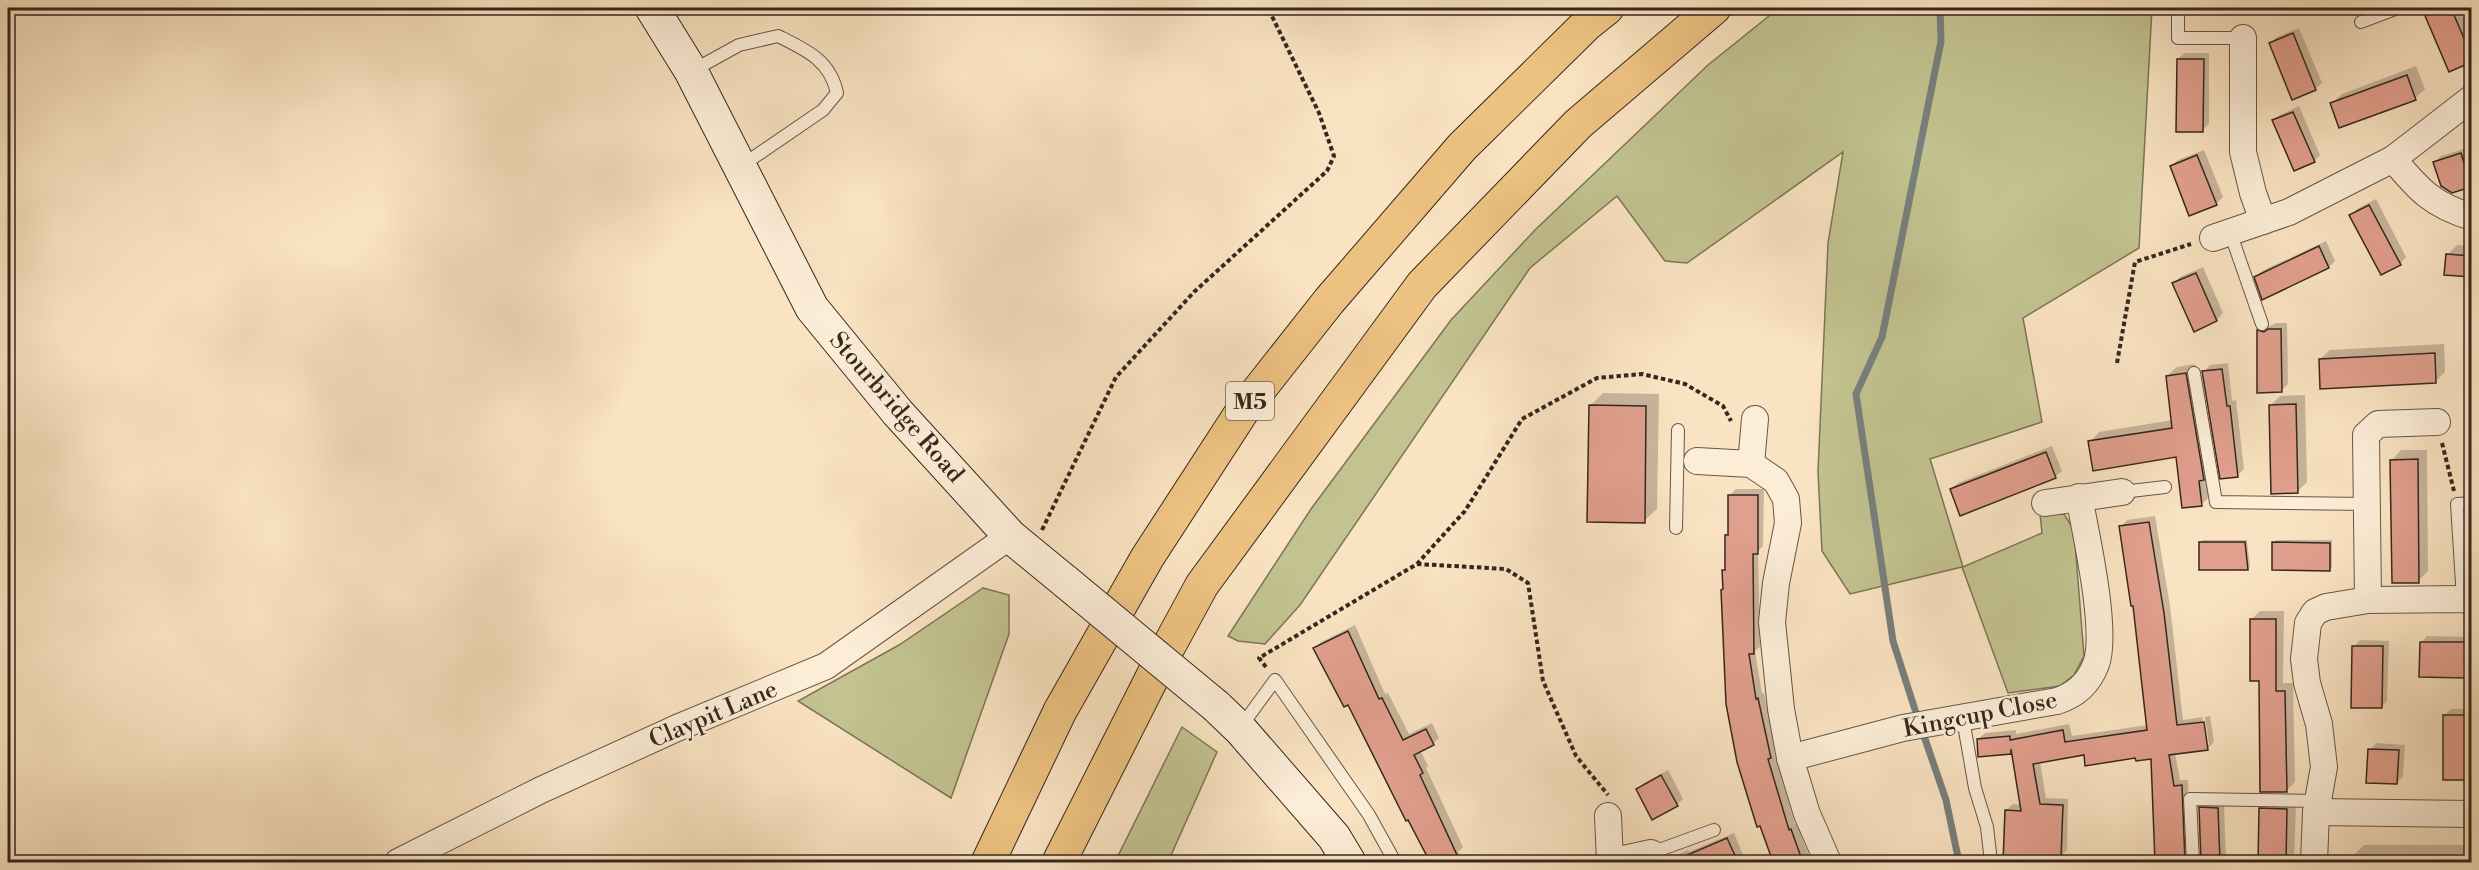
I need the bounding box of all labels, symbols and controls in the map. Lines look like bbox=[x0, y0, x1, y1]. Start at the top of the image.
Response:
street label: Stourbridge Road bbox=[823, 326, 970, 490]
road number: M5 bbox=[1226, 382, 1274, 420]
street label: Claypit Lane bbox=[645, 674, 782, 755]
street label: Kingcup Close bbox=[1901, 685, 2060, 745]

